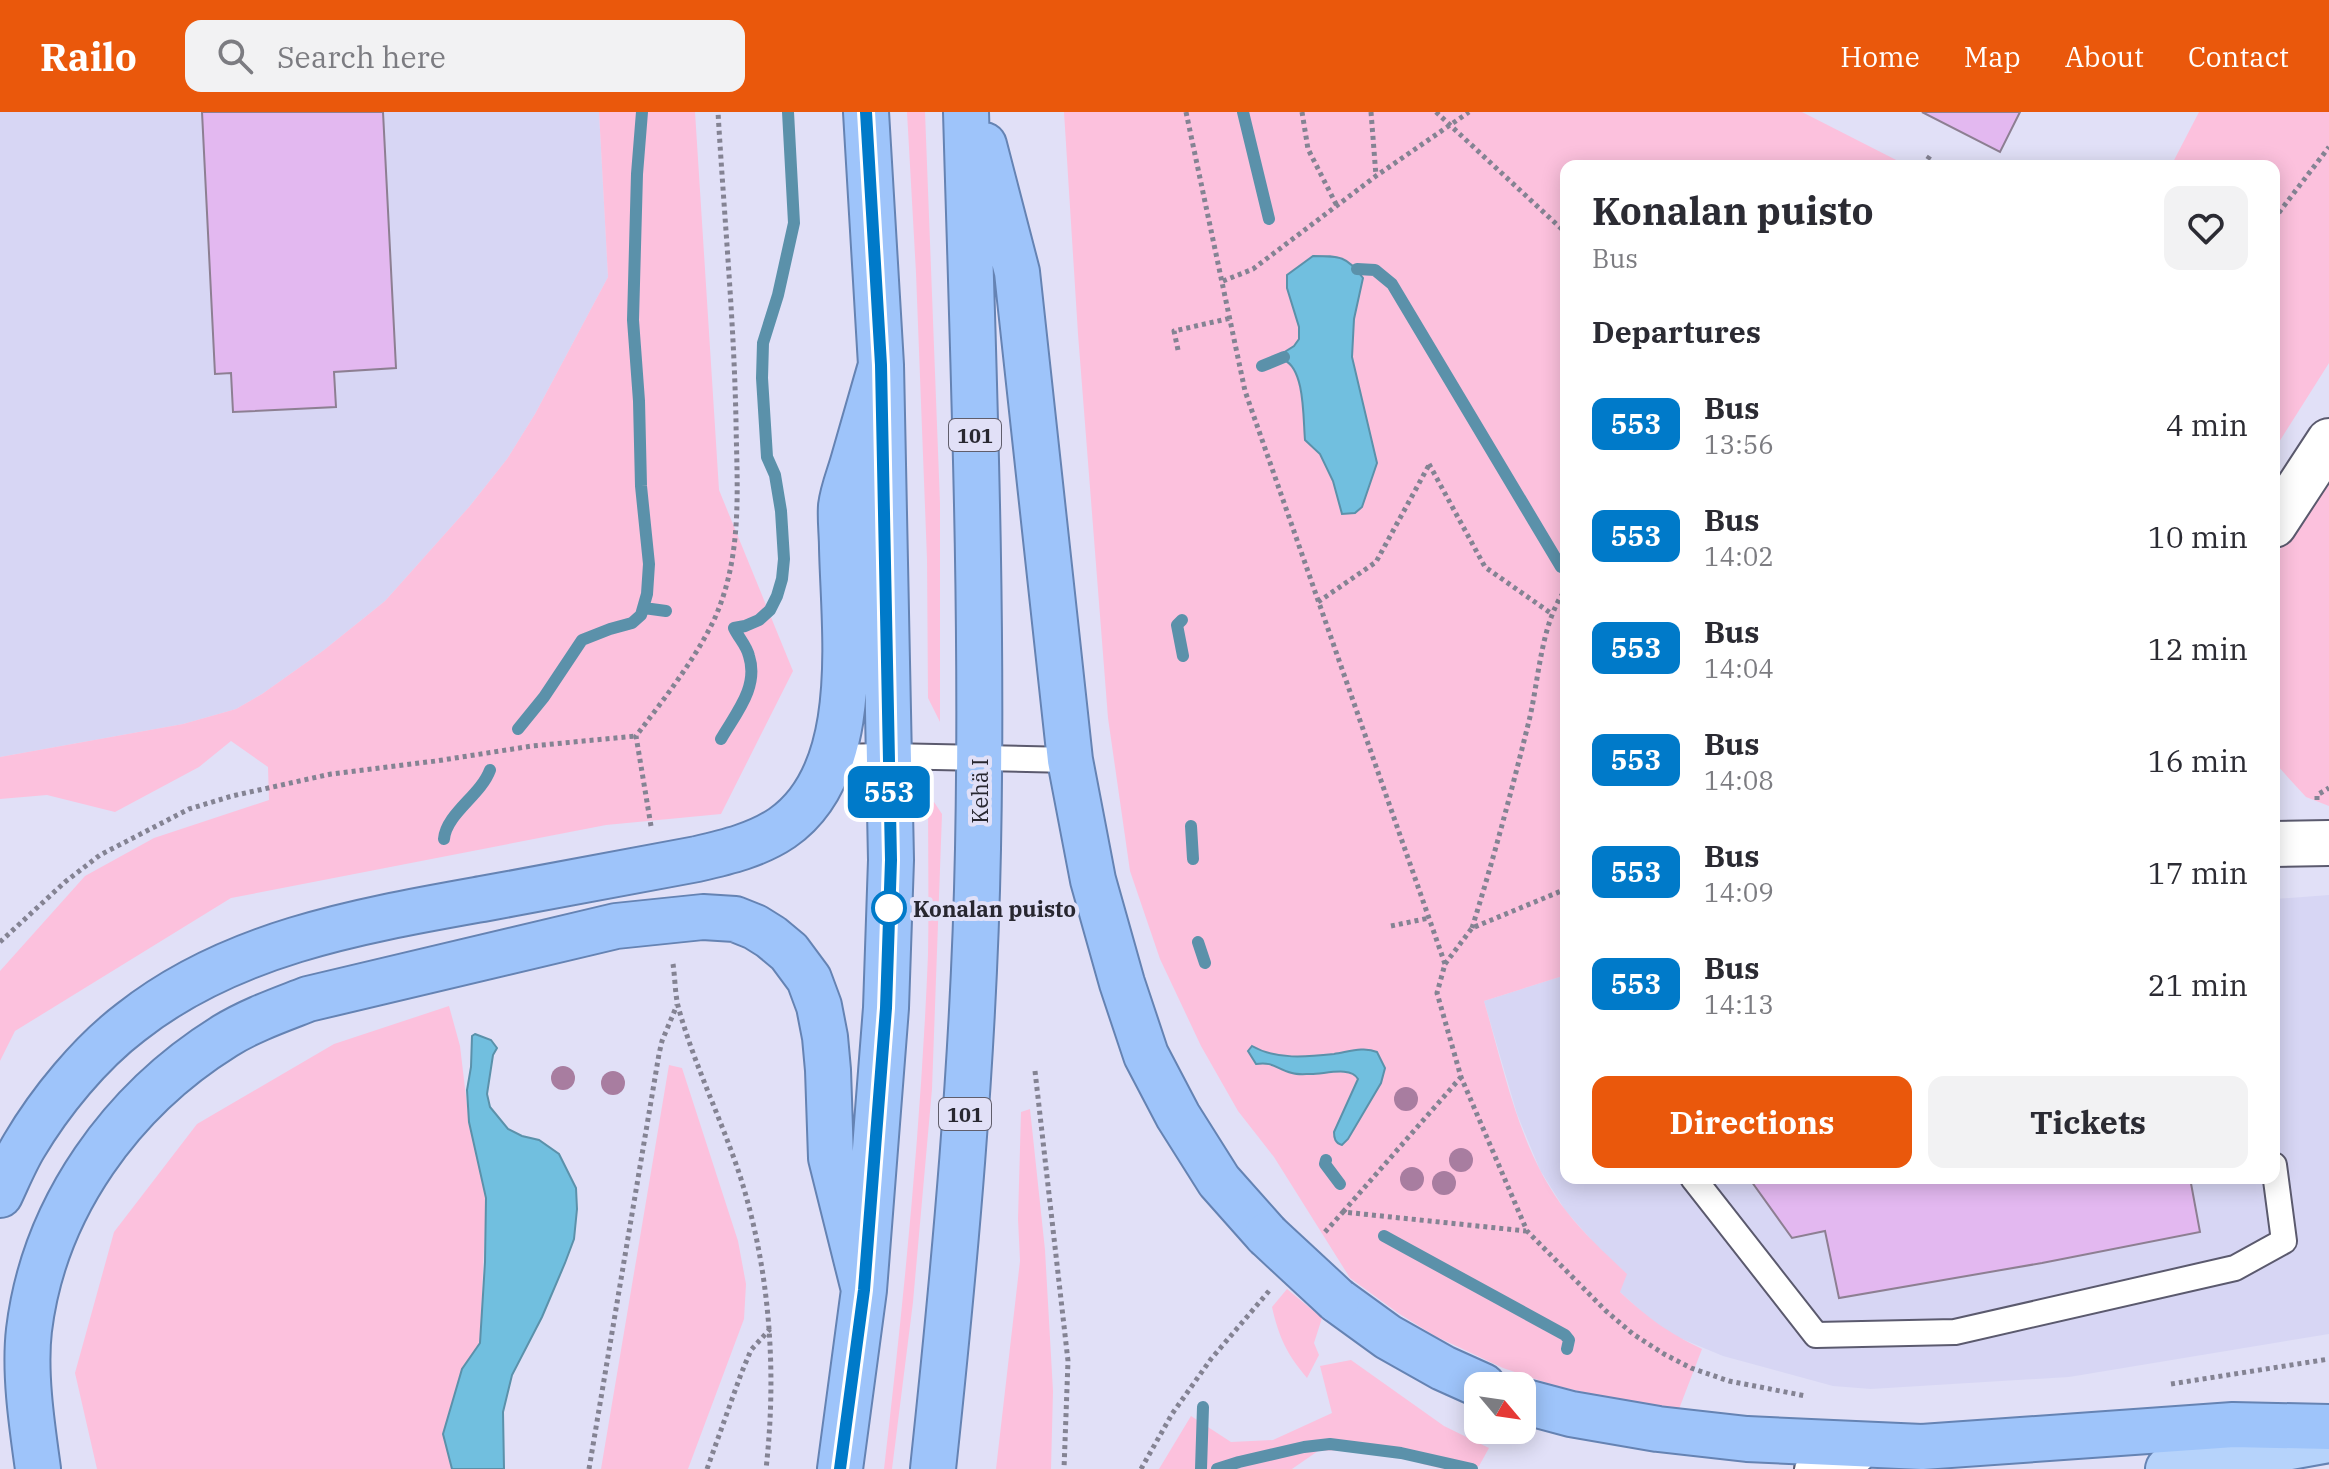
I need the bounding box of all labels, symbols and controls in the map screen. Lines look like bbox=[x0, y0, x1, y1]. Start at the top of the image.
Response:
search box bbox=[185, 20, 745, 92]
text: Railo bbox=[40, 32, 137, 81]
icon: search bbox=[213, 34, 257, 78]
text: Search here bbox=[277, 37, 446, 76]
text: Home bbox=[1840, 38, 1920, 75]
text: Map bbox=[1964, 38, 2021, 75]
text: About bbox=[2065, 38, 2144, 75]
text: Contact bbox=[2188, 38, 2289, 75]
text: Konalan puisto bbox=[1592, 186, 1874, 235]
button: heart bbox=[2164, 186, 2248, 270]
text: Bus bbox=[1592, 241, 1638, 275]
text: Departures bbox=[1592, 312, 1761, 351]
text: Bus bbox=[1704, 388, 1759, 427]
text: 553 bbox=[1611, 405, 1661, 442]
text: 4 min bbox=[2166, 405, 2248, 444]
road number: 101 bbox=[949, 419, 1001, 451]
text: 13:56 bbox=[1704, 427, 1774, 461]
text: Bus bbox=[1704, 500, 1759, 539]
text: 553 bbox=[1611, 517, 1661, 554]
text: 10 min bbox=[2148, 517, 2248, 556]
text: 14:02 bbox=[1704, 539, 1774, 573]
text: Bus bbox=[1704, 612, 1759, 651]
text: 553 bbox=[1611, 629, 1661, 666]
text: 12 min bbox=[2148, 629, 2248, 668]
text: 14:04 bbox=[1704, 651, 1774, 685]
text: Bus bbox=[1704, 724, 1759, 763]
text: 553 bbox=[1611, 741, 1661, 778]
text: 16 min bbox=[2148, 741, 2248, 780]
street label: Kehä I bbox=[965, 758, 994, 824]
text: 14:08 bbox=[1704, 763, 1774, 797]
line badge: 553 bbox=[843, 766, 935, 818]
text: 553 bbox=[864, 773, 914, 810]
text: Bus bbox=[1704, 836, 1759, 875]
text: 553 bbox=[1611, 853, 1661, 890]
text: 17 min bbox=[2148, 853, 2248, 892]
text: 14:09 bbox=[1704, 875, 1774, 909]
marker: Konalan puisto bbox=[872, 891, 906, 925]
place label: Konalan puisto bbox=[913, 894, 1076, 923]
text: Bus bbox=[1704, 948, 1759, 987]
text: 553 bbox=[1611, 965, 1661, 1002]
text: 21 min bbox=[2148, 965, 2248, 1004]
text: 14:13 bbox=[1704, 987, 1774, 1021]
button: Directions bbox=[1592, 1076, 1912, 1168]
button: Tickets bbox=[1928, 1076, 2248, 1168]
road number: 101 bbox=[939, 1098, 991, 1130]
north arrow bbox=[1464, 1372, 1536, 1444]
map controls bbox=[1464, 1372, 1536, 1444]

